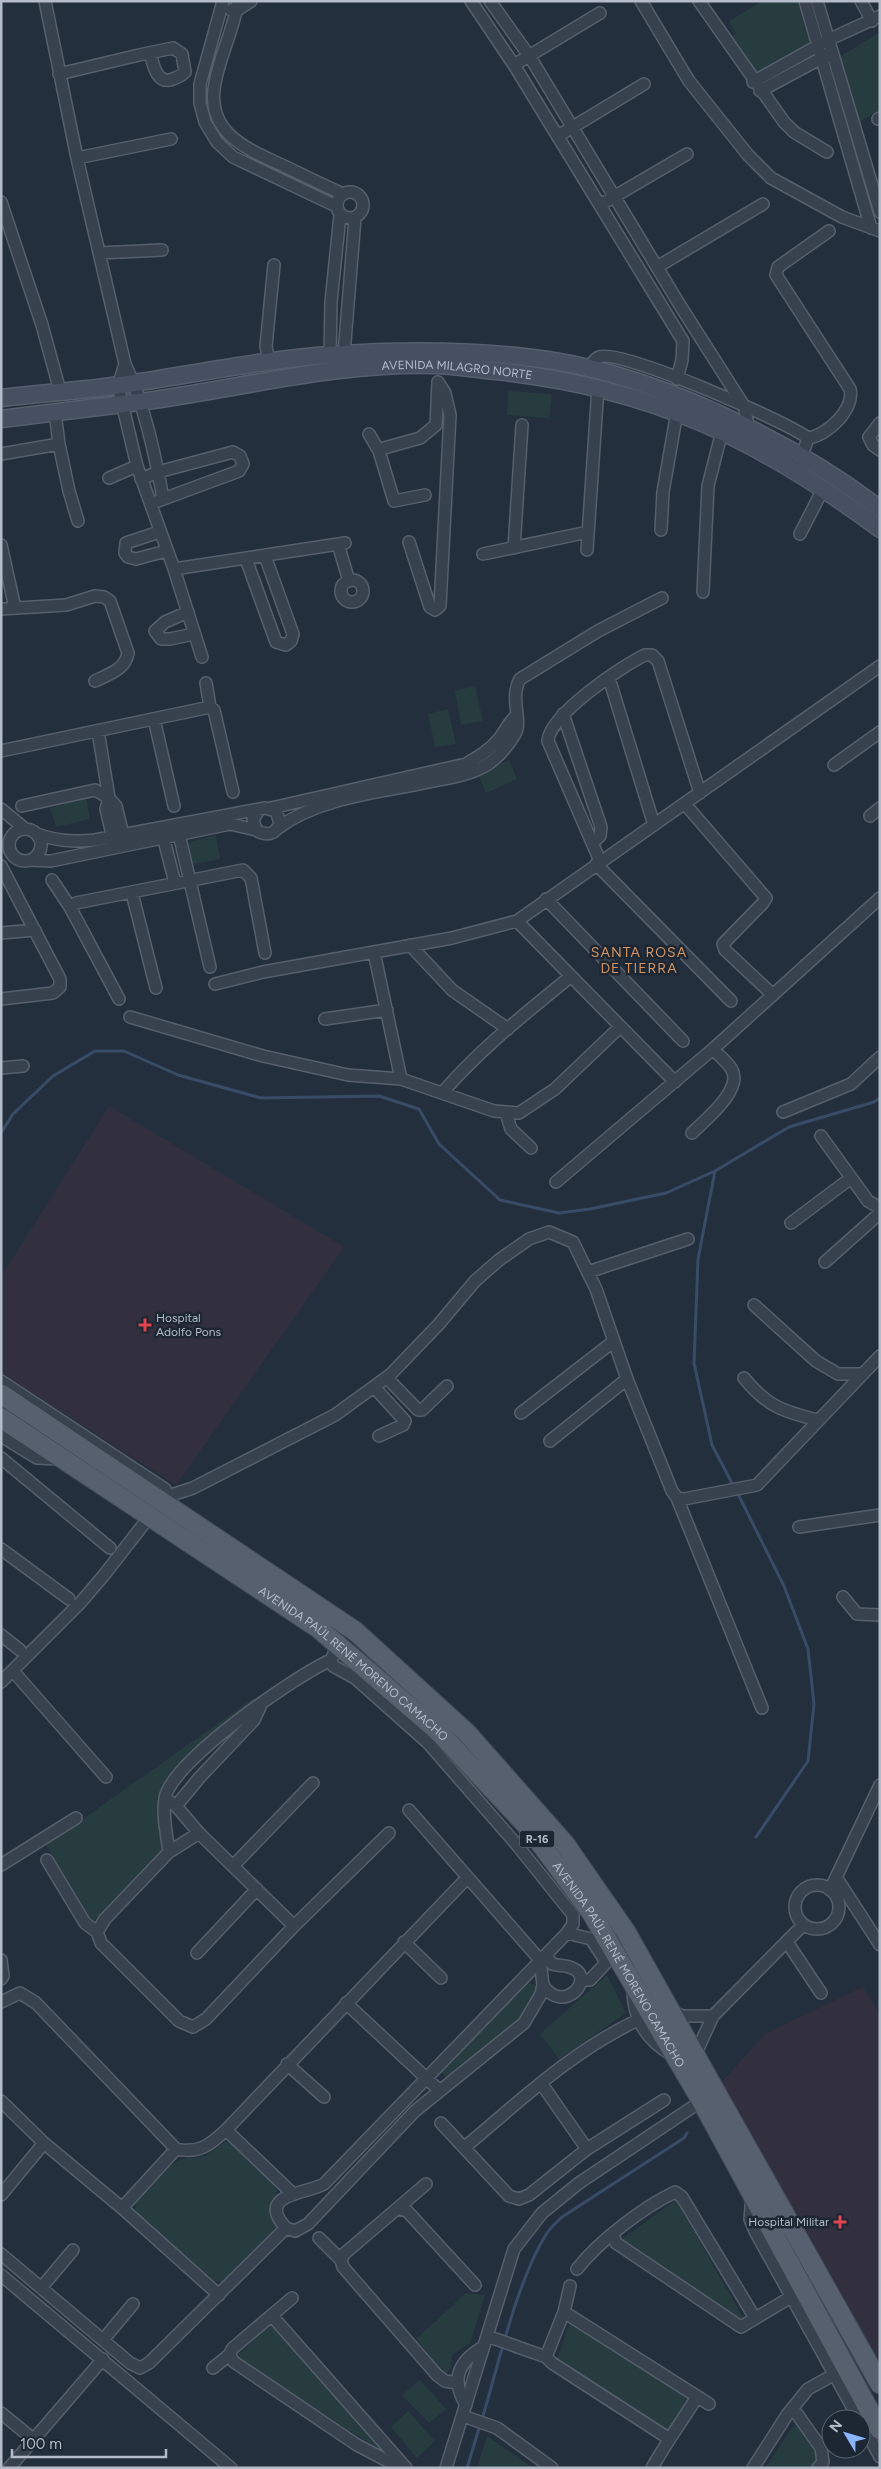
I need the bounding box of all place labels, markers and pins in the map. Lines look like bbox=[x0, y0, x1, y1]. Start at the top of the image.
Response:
place label: Hospital Adolfo Pons bbox=[156, 1311, 221, 1339]
marker: Hospital Adolfo Pons bbox=[138, 1318, 152, 1332]
place label: Hospital Militar bbox=[748, 2215, 829, 2229]
marker: Hospital Militar bbox=[833, 2215, 847, 2229]

